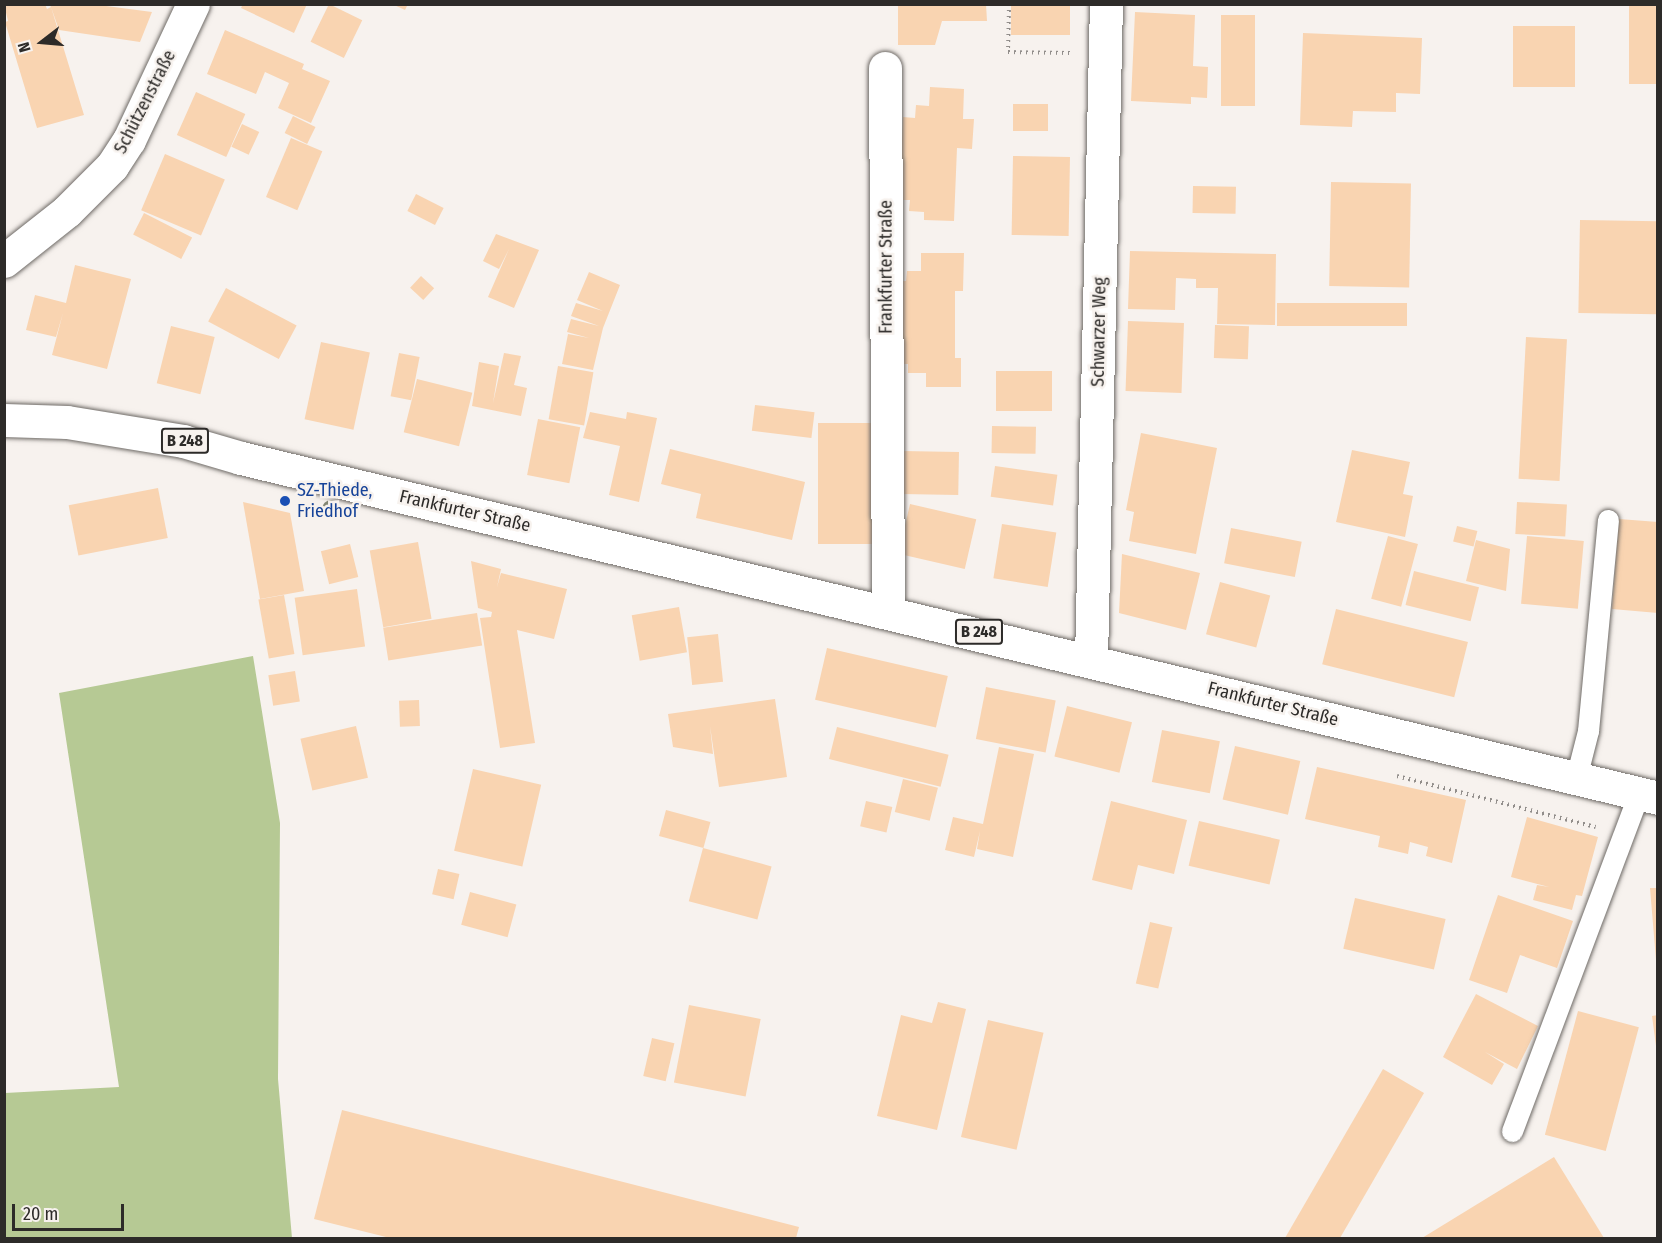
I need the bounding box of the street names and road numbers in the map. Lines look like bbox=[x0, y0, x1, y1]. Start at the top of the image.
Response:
street label: Schützenstraße bbox=[110, 47, 180, 157]
street label: Frankfurter Straße bbox=[875, 200, 897, 334]
street label: Schwarzer Weg bbox=[1087, 277, 1111, 387]
road number: B 248 bbox=[160, 428, 210, 454]
street label: Frankfurter Straße bbox=[397, 485, 533, 537]
road number: B 248 bbox=[954, 619, 1004, 645]
street label: Frankfurter Straße bbox=[1205, 677, 1341, 731]

